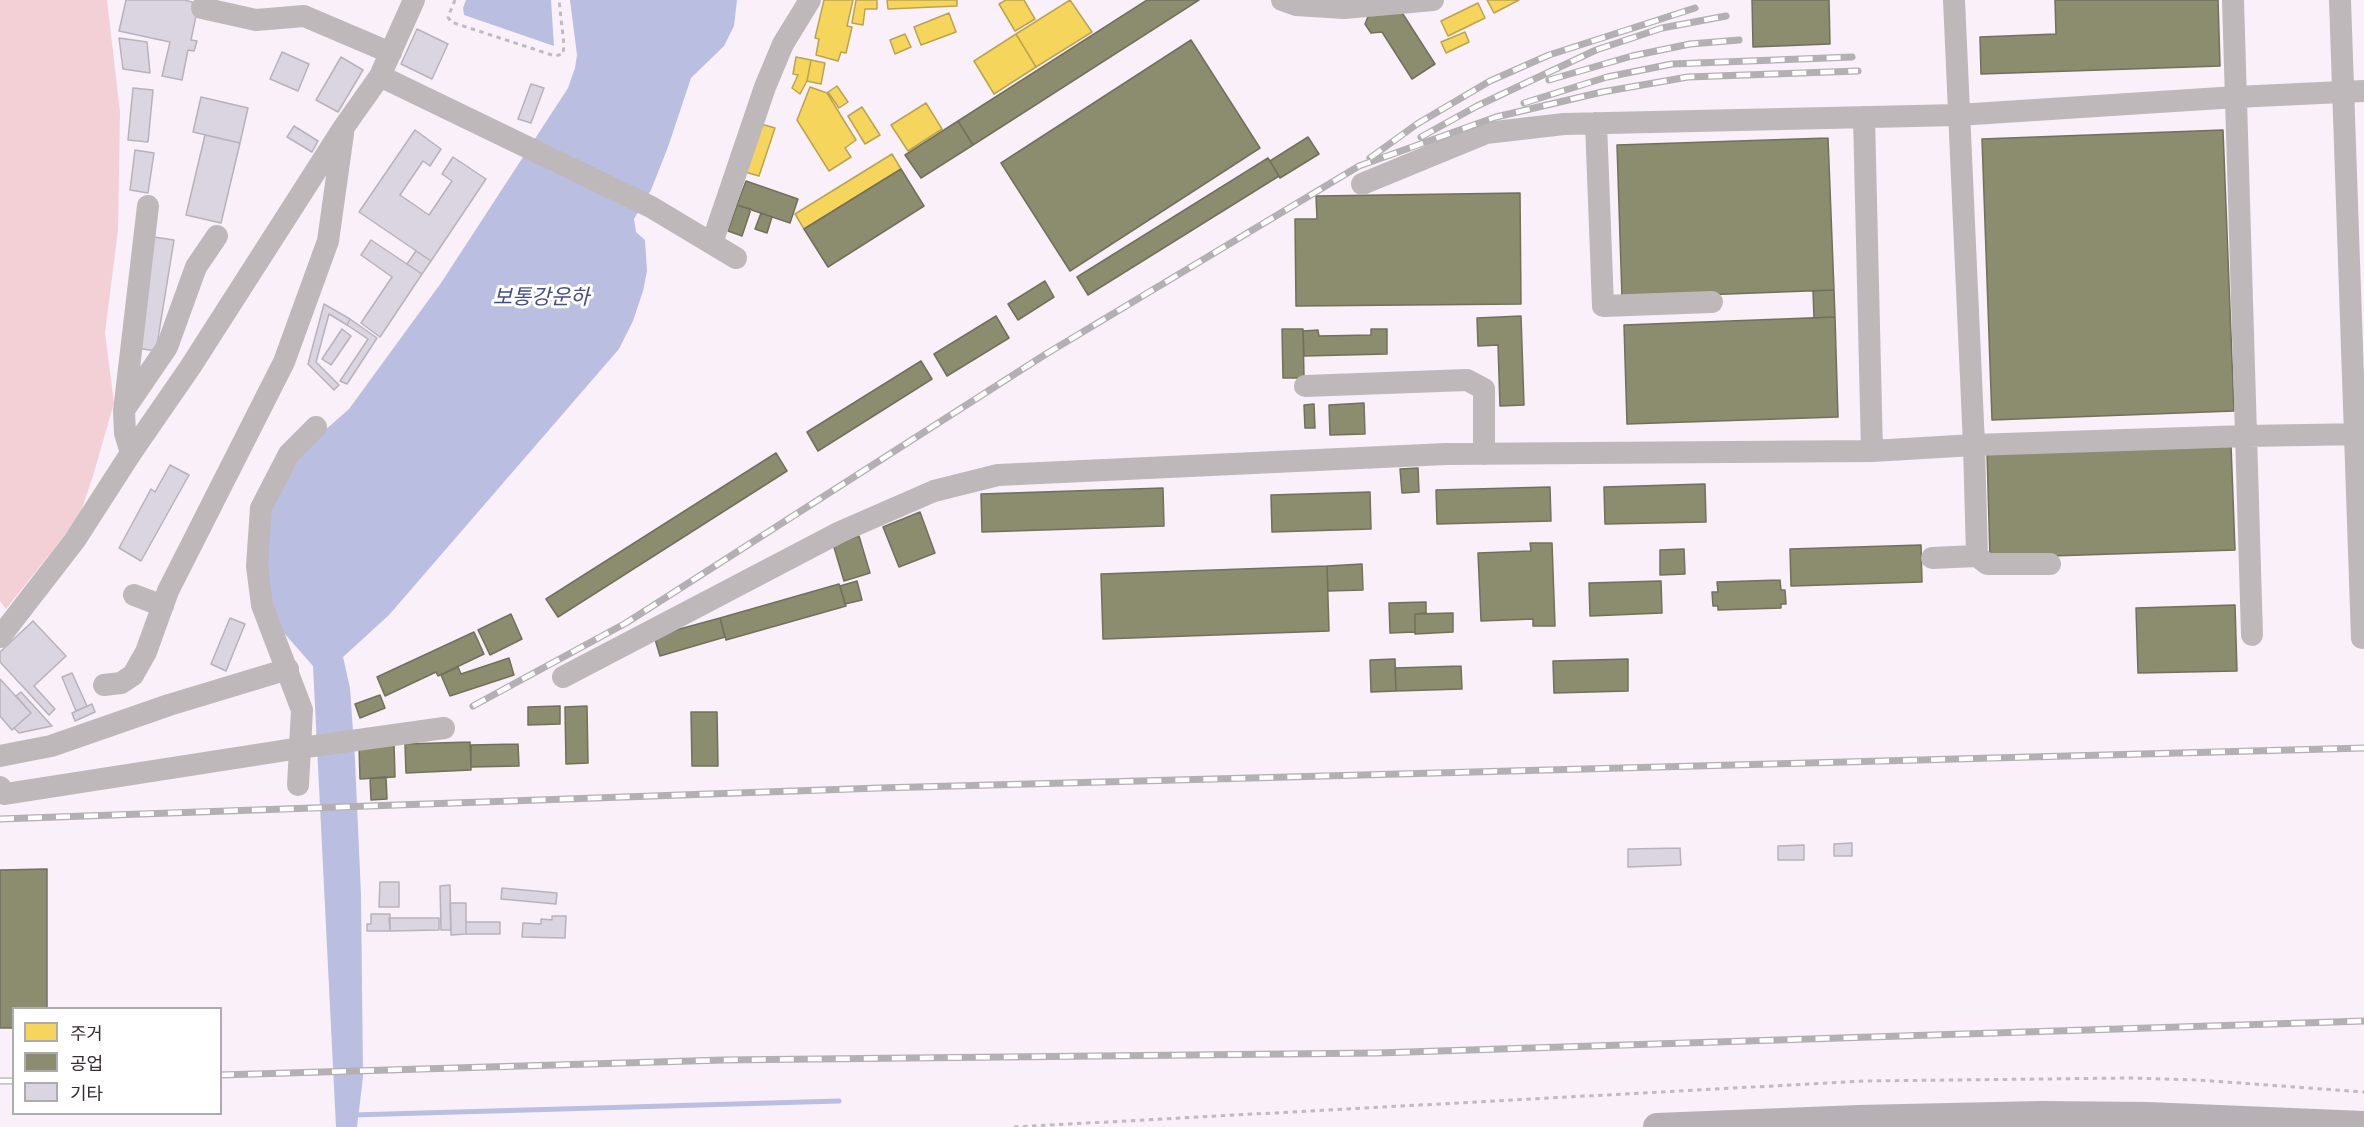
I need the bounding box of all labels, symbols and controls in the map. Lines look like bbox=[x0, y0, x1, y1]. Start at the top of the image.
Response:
water label: 보통강운하 bbox=[493, 285, 589, 311]
legend bbox=[12, 1007, 222, 1115]
text: 주거 bbox=[70, 1022, 103, 1045]
text: 공업 bbox=[70, 1052, 103, 1075]
text: 기타 bbox=[70, 1082, 103, 1105]

